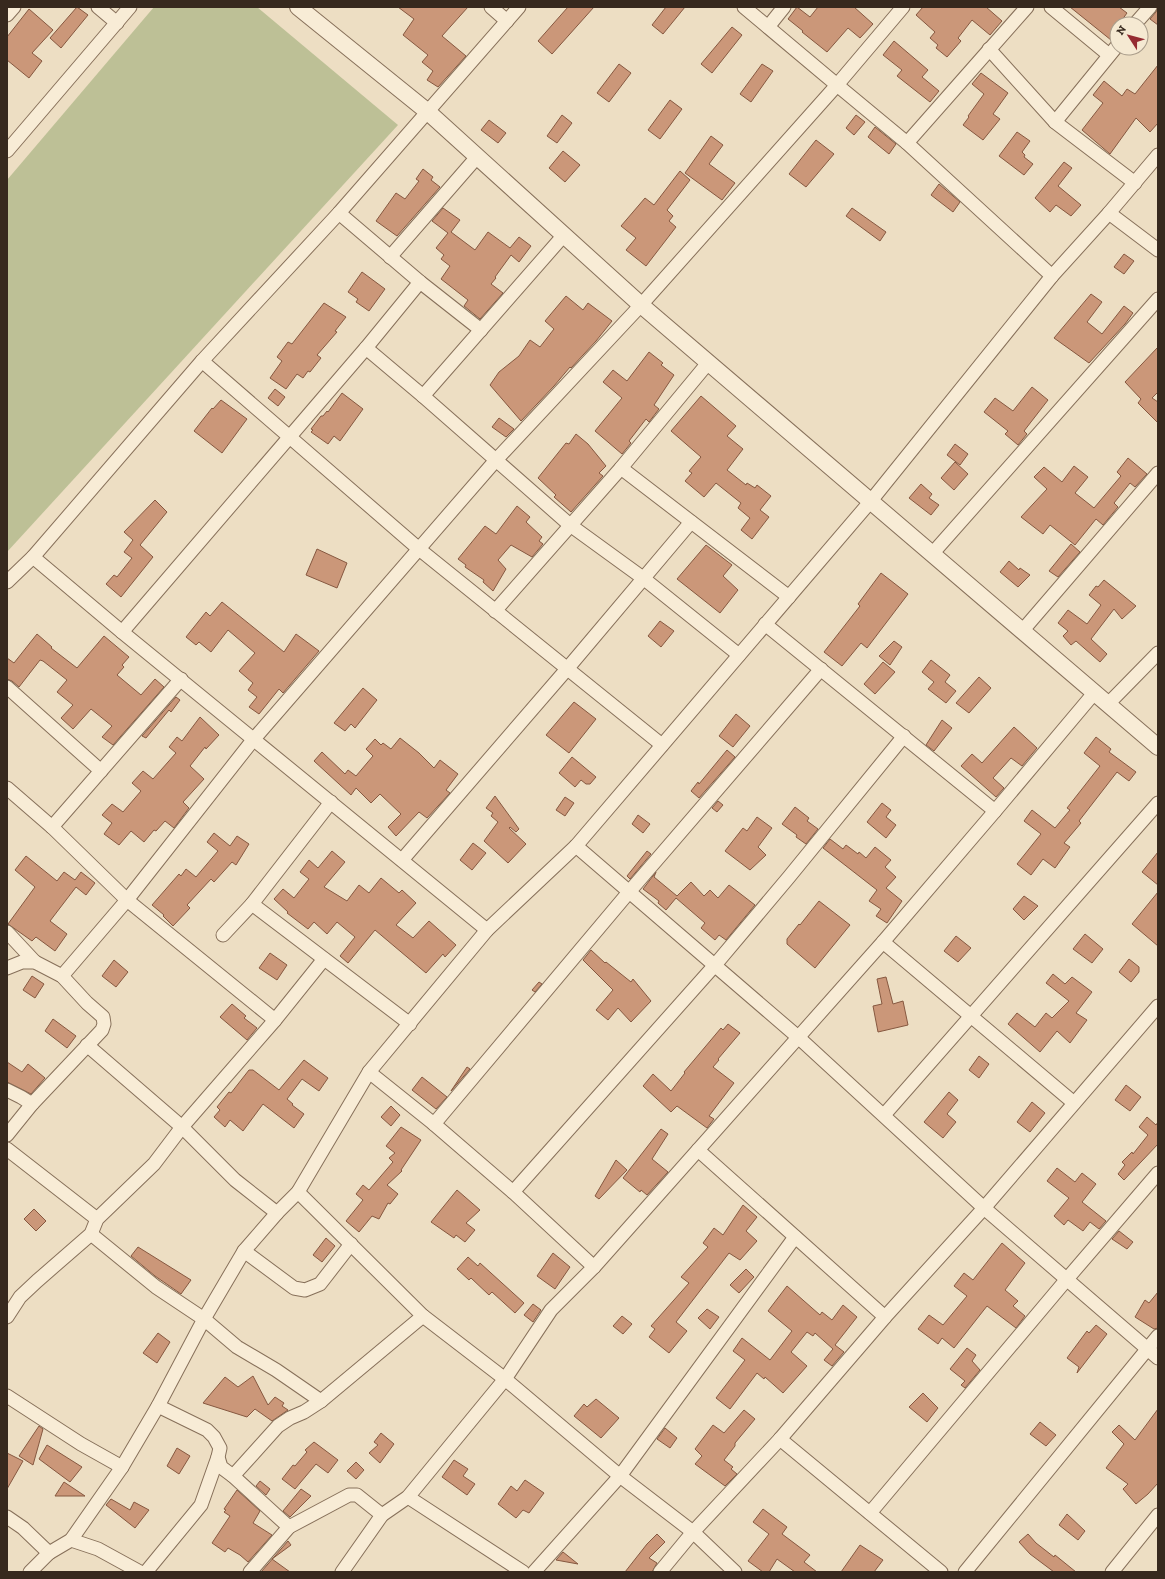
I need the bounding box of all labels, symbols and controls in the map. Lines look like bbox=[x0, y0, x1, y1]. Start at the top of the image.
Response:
north arrow bbox=[1109, 16, 1149, 56]
text: N bbox=[1114, 23, 1129, 38]

